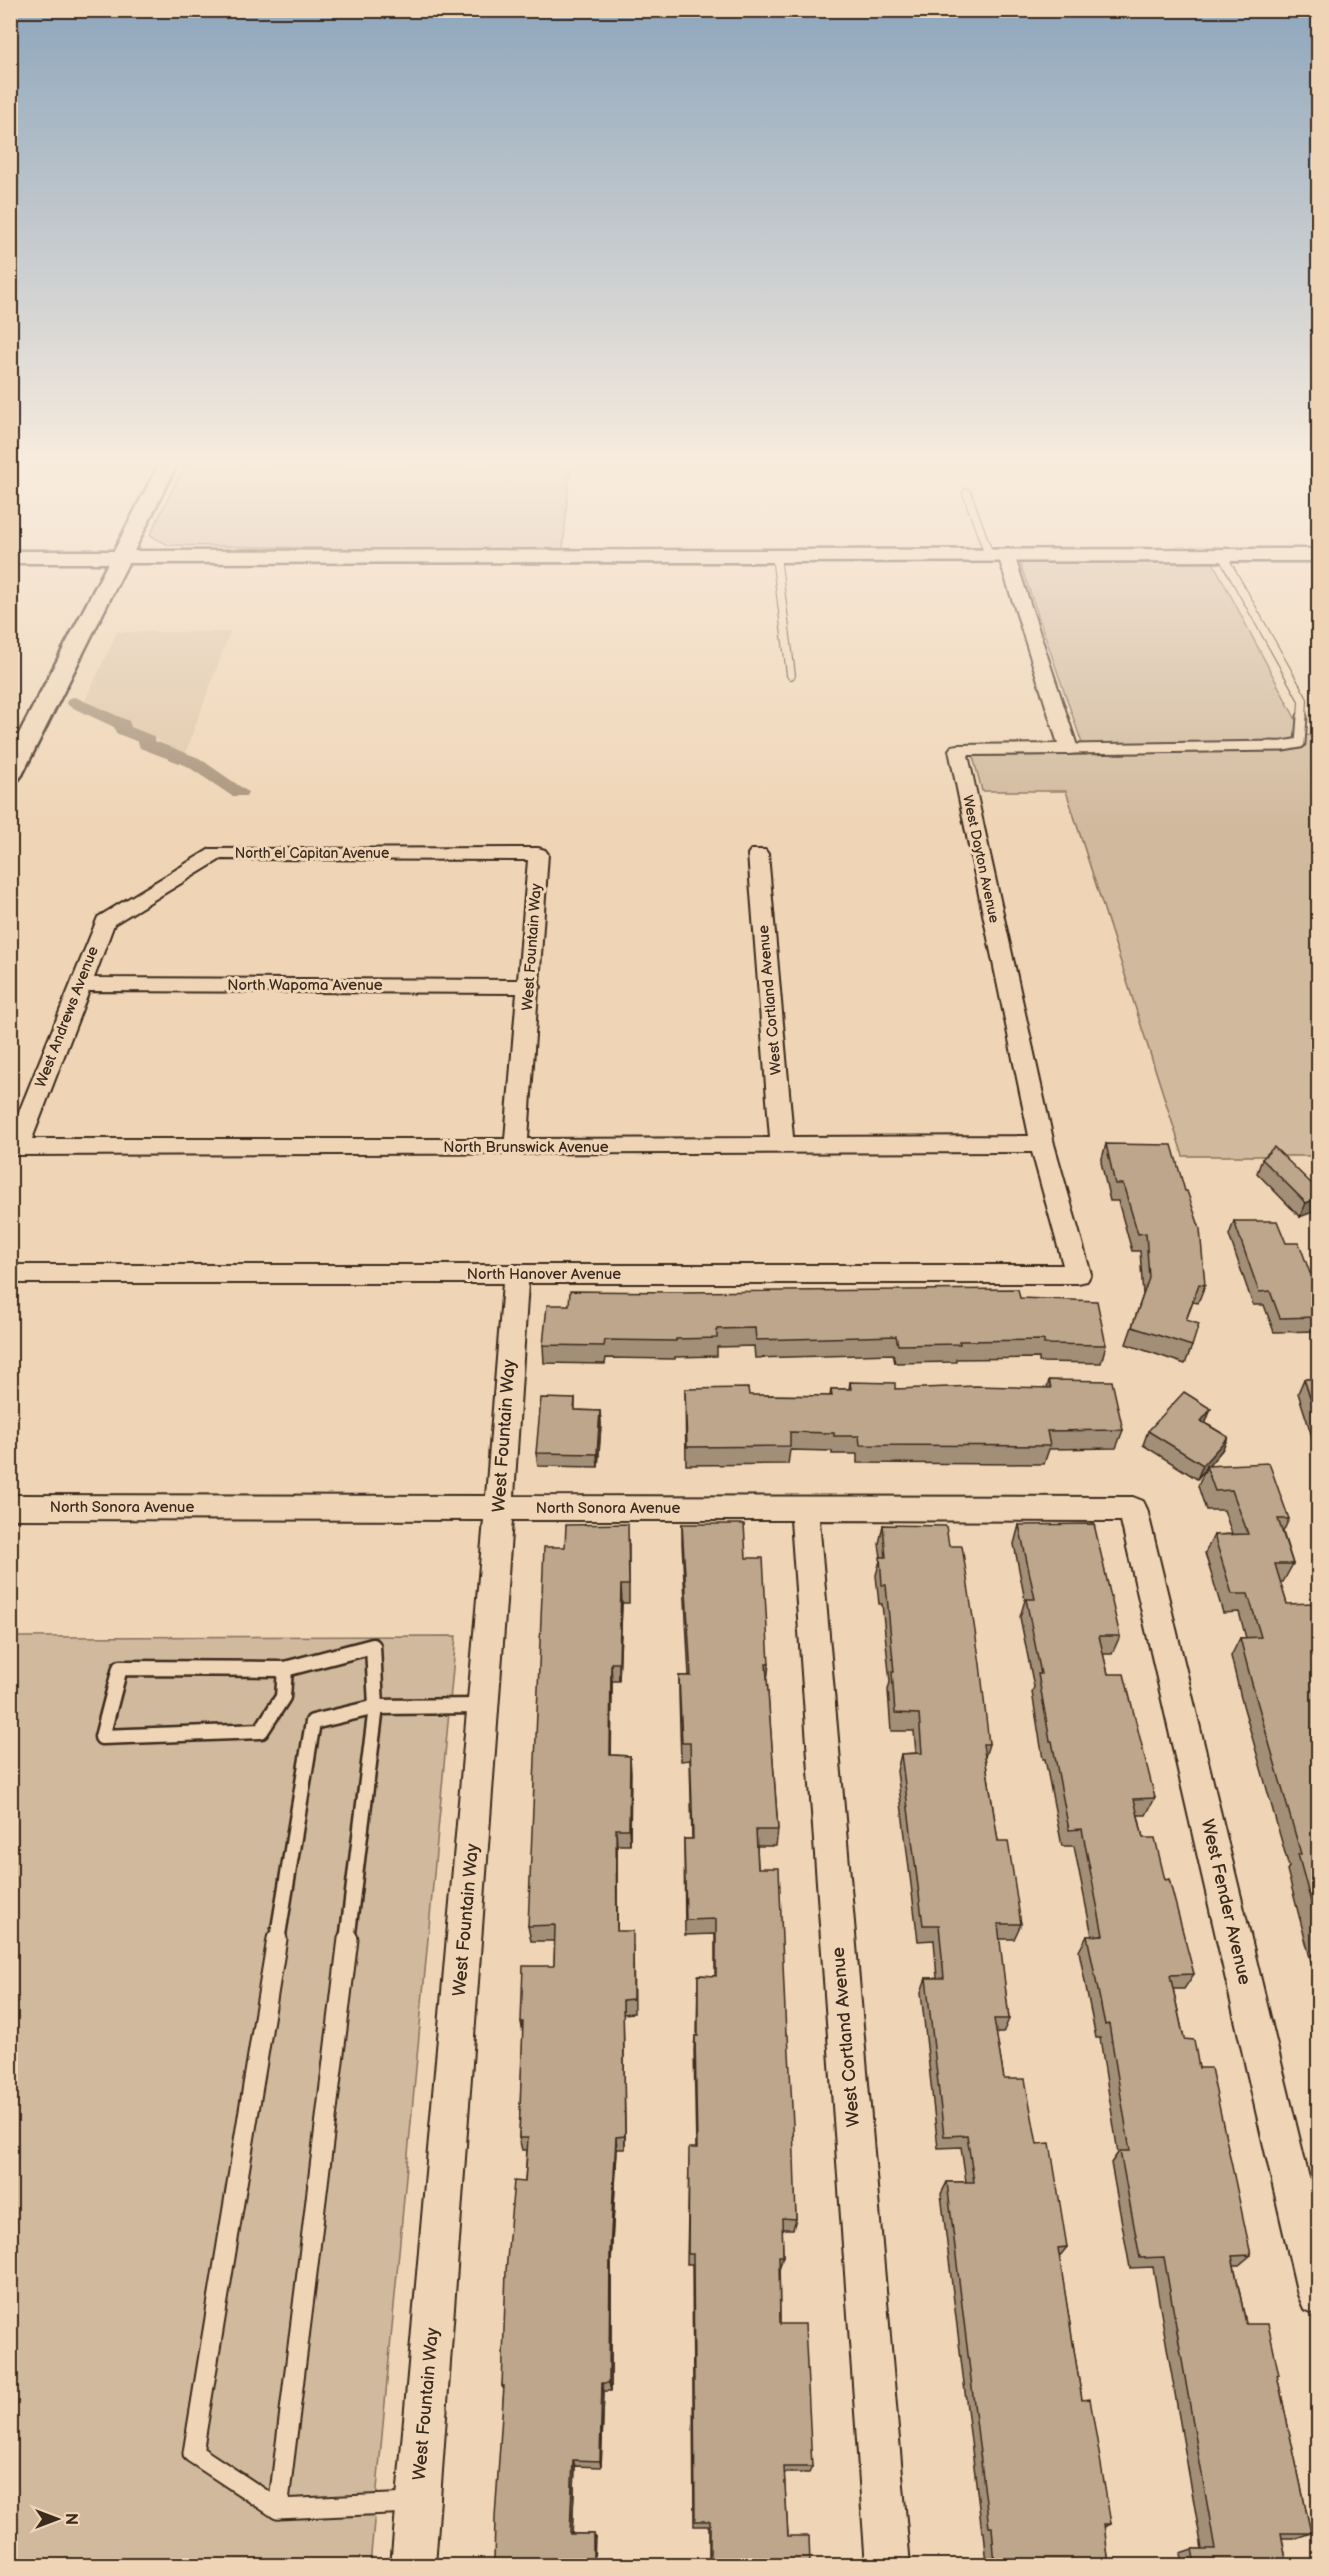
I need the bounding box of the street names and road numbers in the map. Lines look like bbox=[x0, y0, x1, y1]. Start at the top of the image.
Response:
street label: West Dayton Avenue bbox=[959, 794, 1003, 924]
street label: North el Capitan Avenue bbox=[235, 845, 389, 862]
street label: West Fountain Way bbox=[518, 882, 546, 1011]
street label: West Cortland Avenue bbox=[754, 924, 786, 1076]
street label: West Andrews Avenue bbox=[31, 944, 103, 1090]
street label: North Wapoma Avenue bbox=[227, 976, 383, 995]
street label: North Brunswick Avenue bbox=[443, 1138, 609, 1157]
street label: North Hanover Avenue bbox=[467, 1265, 621, 1284]
street label: West Fountain Way bbox=[488, 1358, 520, 1513]
street label: North Sonora Avenue bbox=[50, 1498, 194, 1517]
street label: North Sonora Avenue bbox=[536, 1499, 680, 1518]
street label: West Fender Avenue bbox=[1197, 1817, 1255, 1987]
street label: West Fountain Way bbox=[449, 1842, 483, 1997]
street label: West Cortland Avenue bbox=[828, 1946, 864, 2128]
street label: West Fountain Way bbox=[409, 2326, 443, 2481]

